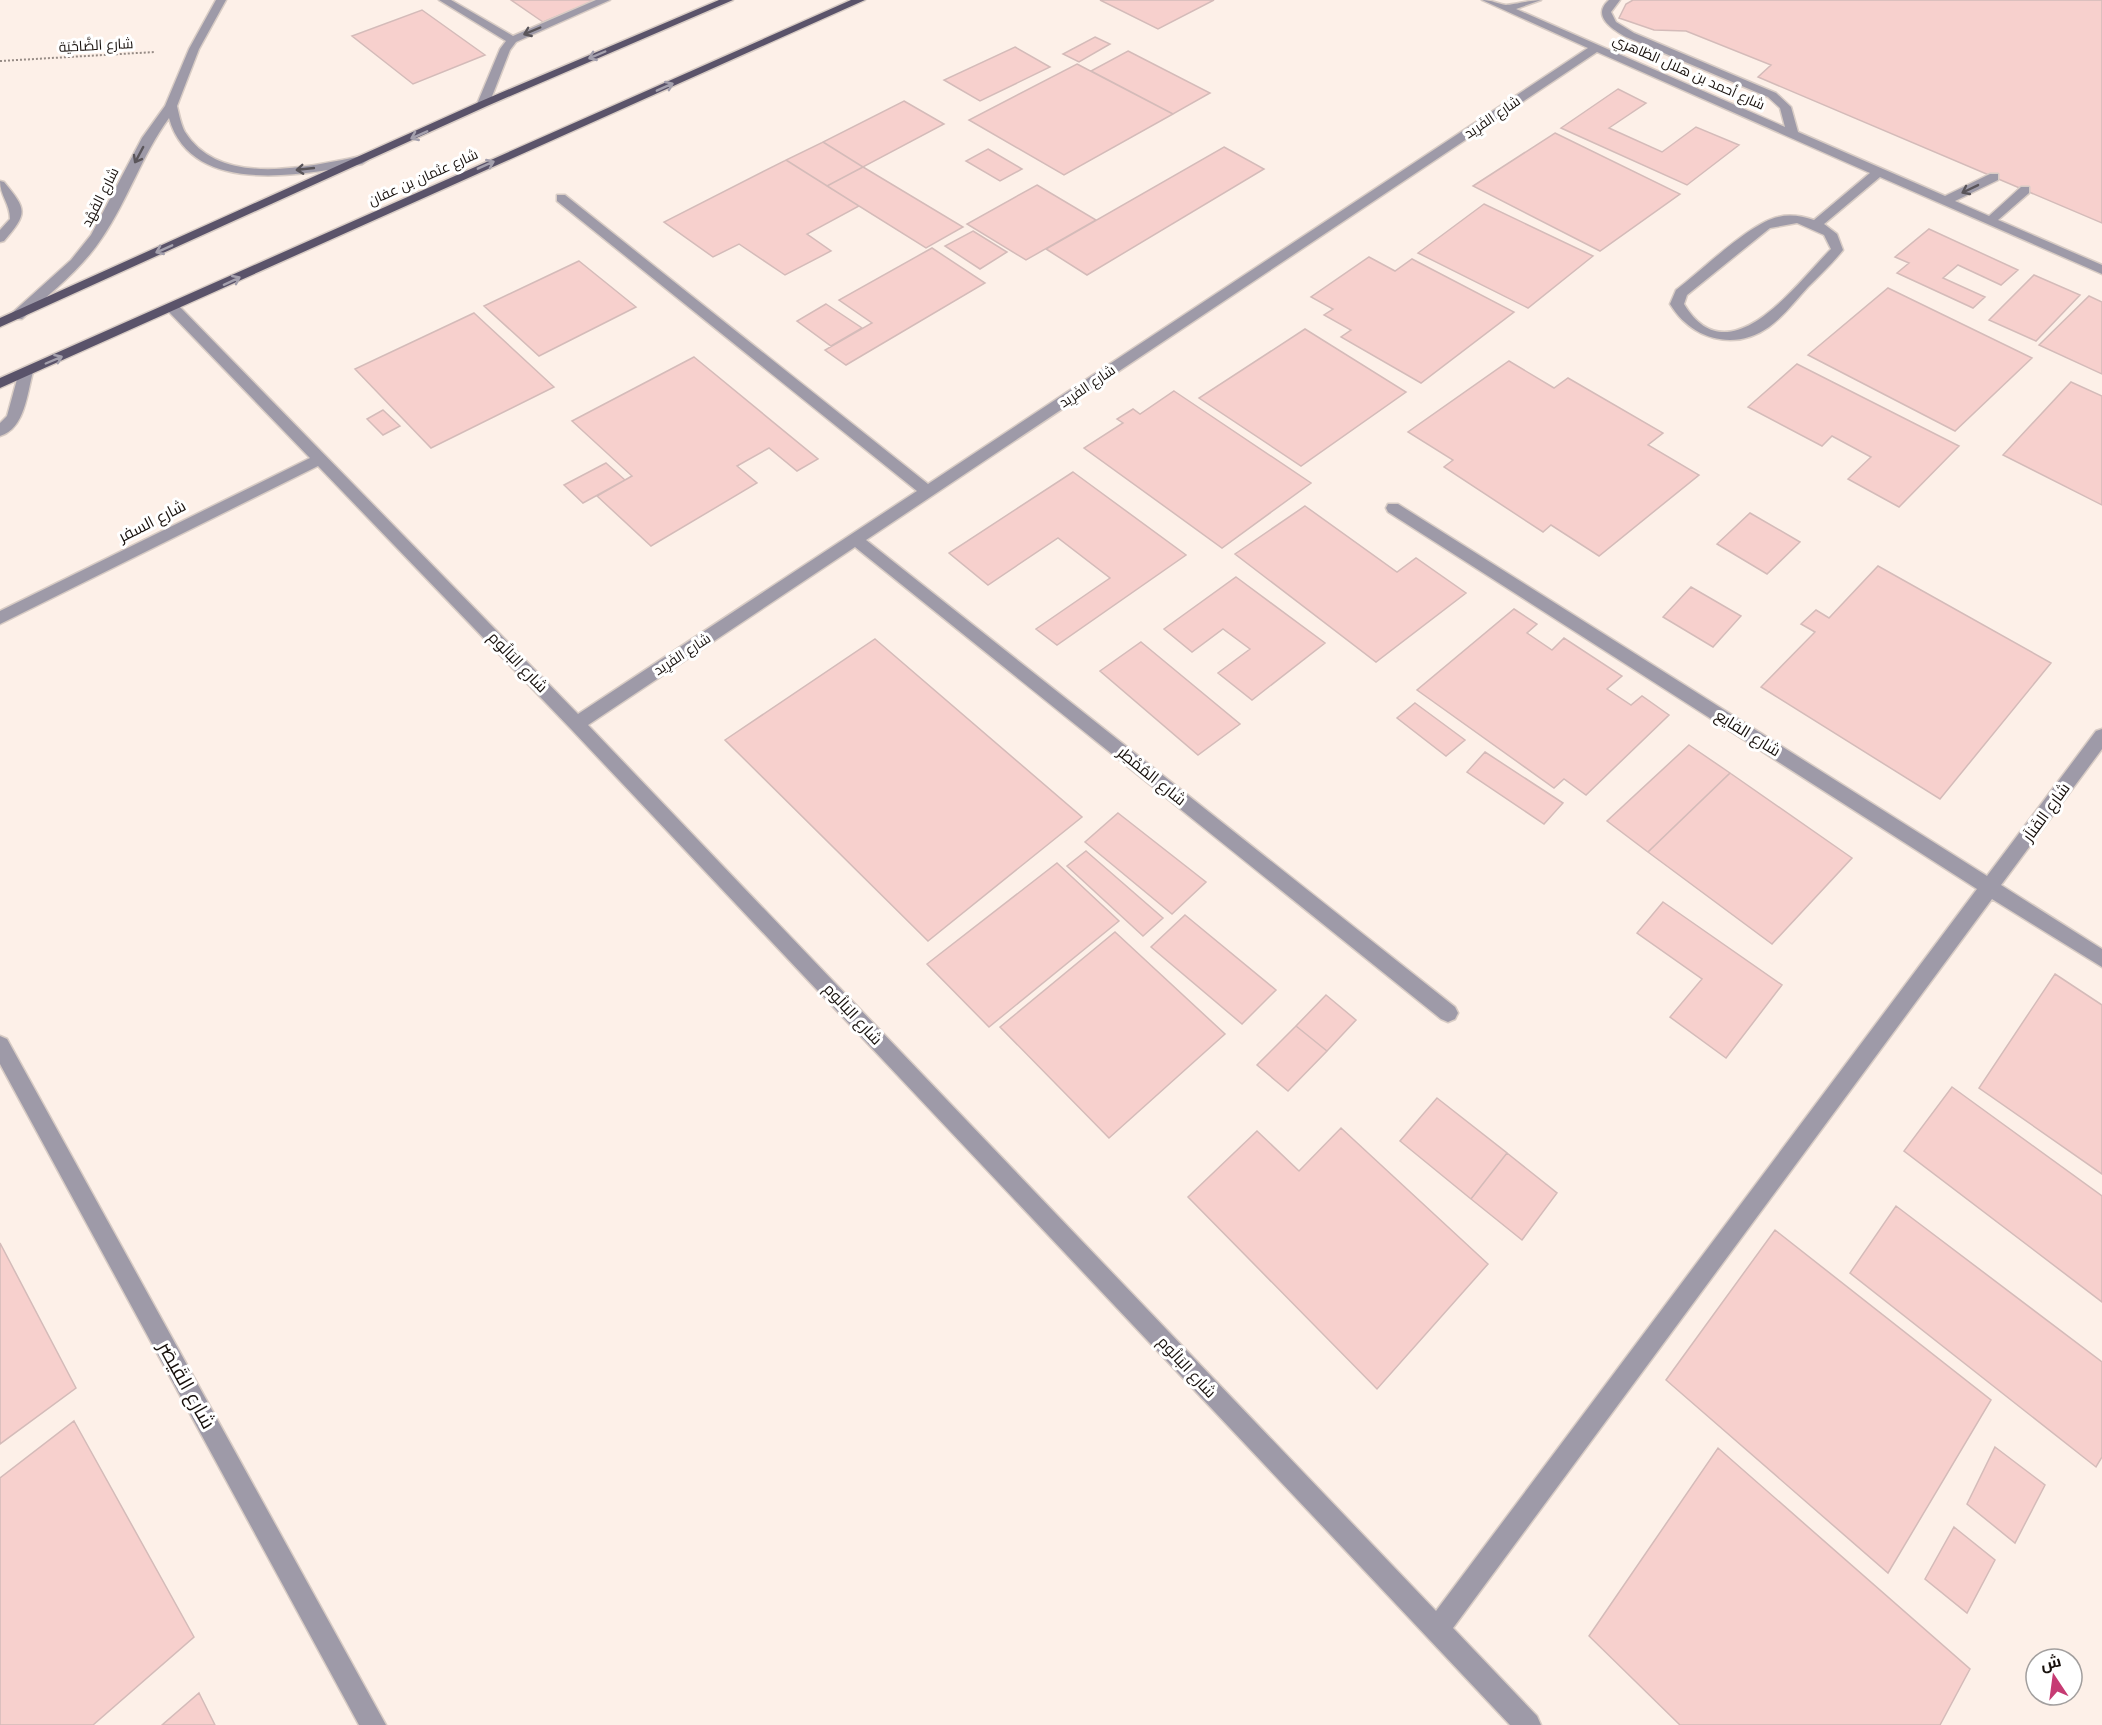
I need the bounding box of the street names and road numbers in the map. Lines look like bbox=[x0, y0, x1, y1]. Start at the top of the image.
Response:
street label: شارع أحمد بن هلال الظاهري bbox=[1609, 30, 1768, 116]
street label: شارع الضَّاحْيَة bbox=[58, 34, 134, 56]
street label: شارع الفَرِيد bbox=[1461, 92, 1524, 143]
street label: شارع عثمان بن عفان bbox=[366, 146, 481, 209]
street label: شارع الفَهْد bbox=[78, 165, 123, 230]
street label: شارع الفَرِيد bbox=[1056, 361, 1119, 412]
street label: شارع السفر bbox=[115, 497, 190, 548]
street label: شارع البَالُوم bbox=[483, 628, 552, 698]
street label: شارع الفَرِيد bbox=[651, 630, 714, 680]
street label: شارع الفايع bbox=[1711, 706, 1784, 762]
street label: شارع المُمْطِر bbox=[1112, 743, 1189, 811]
street label: شارع الفَناَر bbox=[2019, 779, 2075, 847]
street label: شارع البَالُوم bbox=[818, 979, 886, 1050]
street label: شارع البَالُوم bbox=[1152, 1332, 1220, 1403]
street label: شارع القَيصَر bbox=[151, 1337, 220, 1434]

